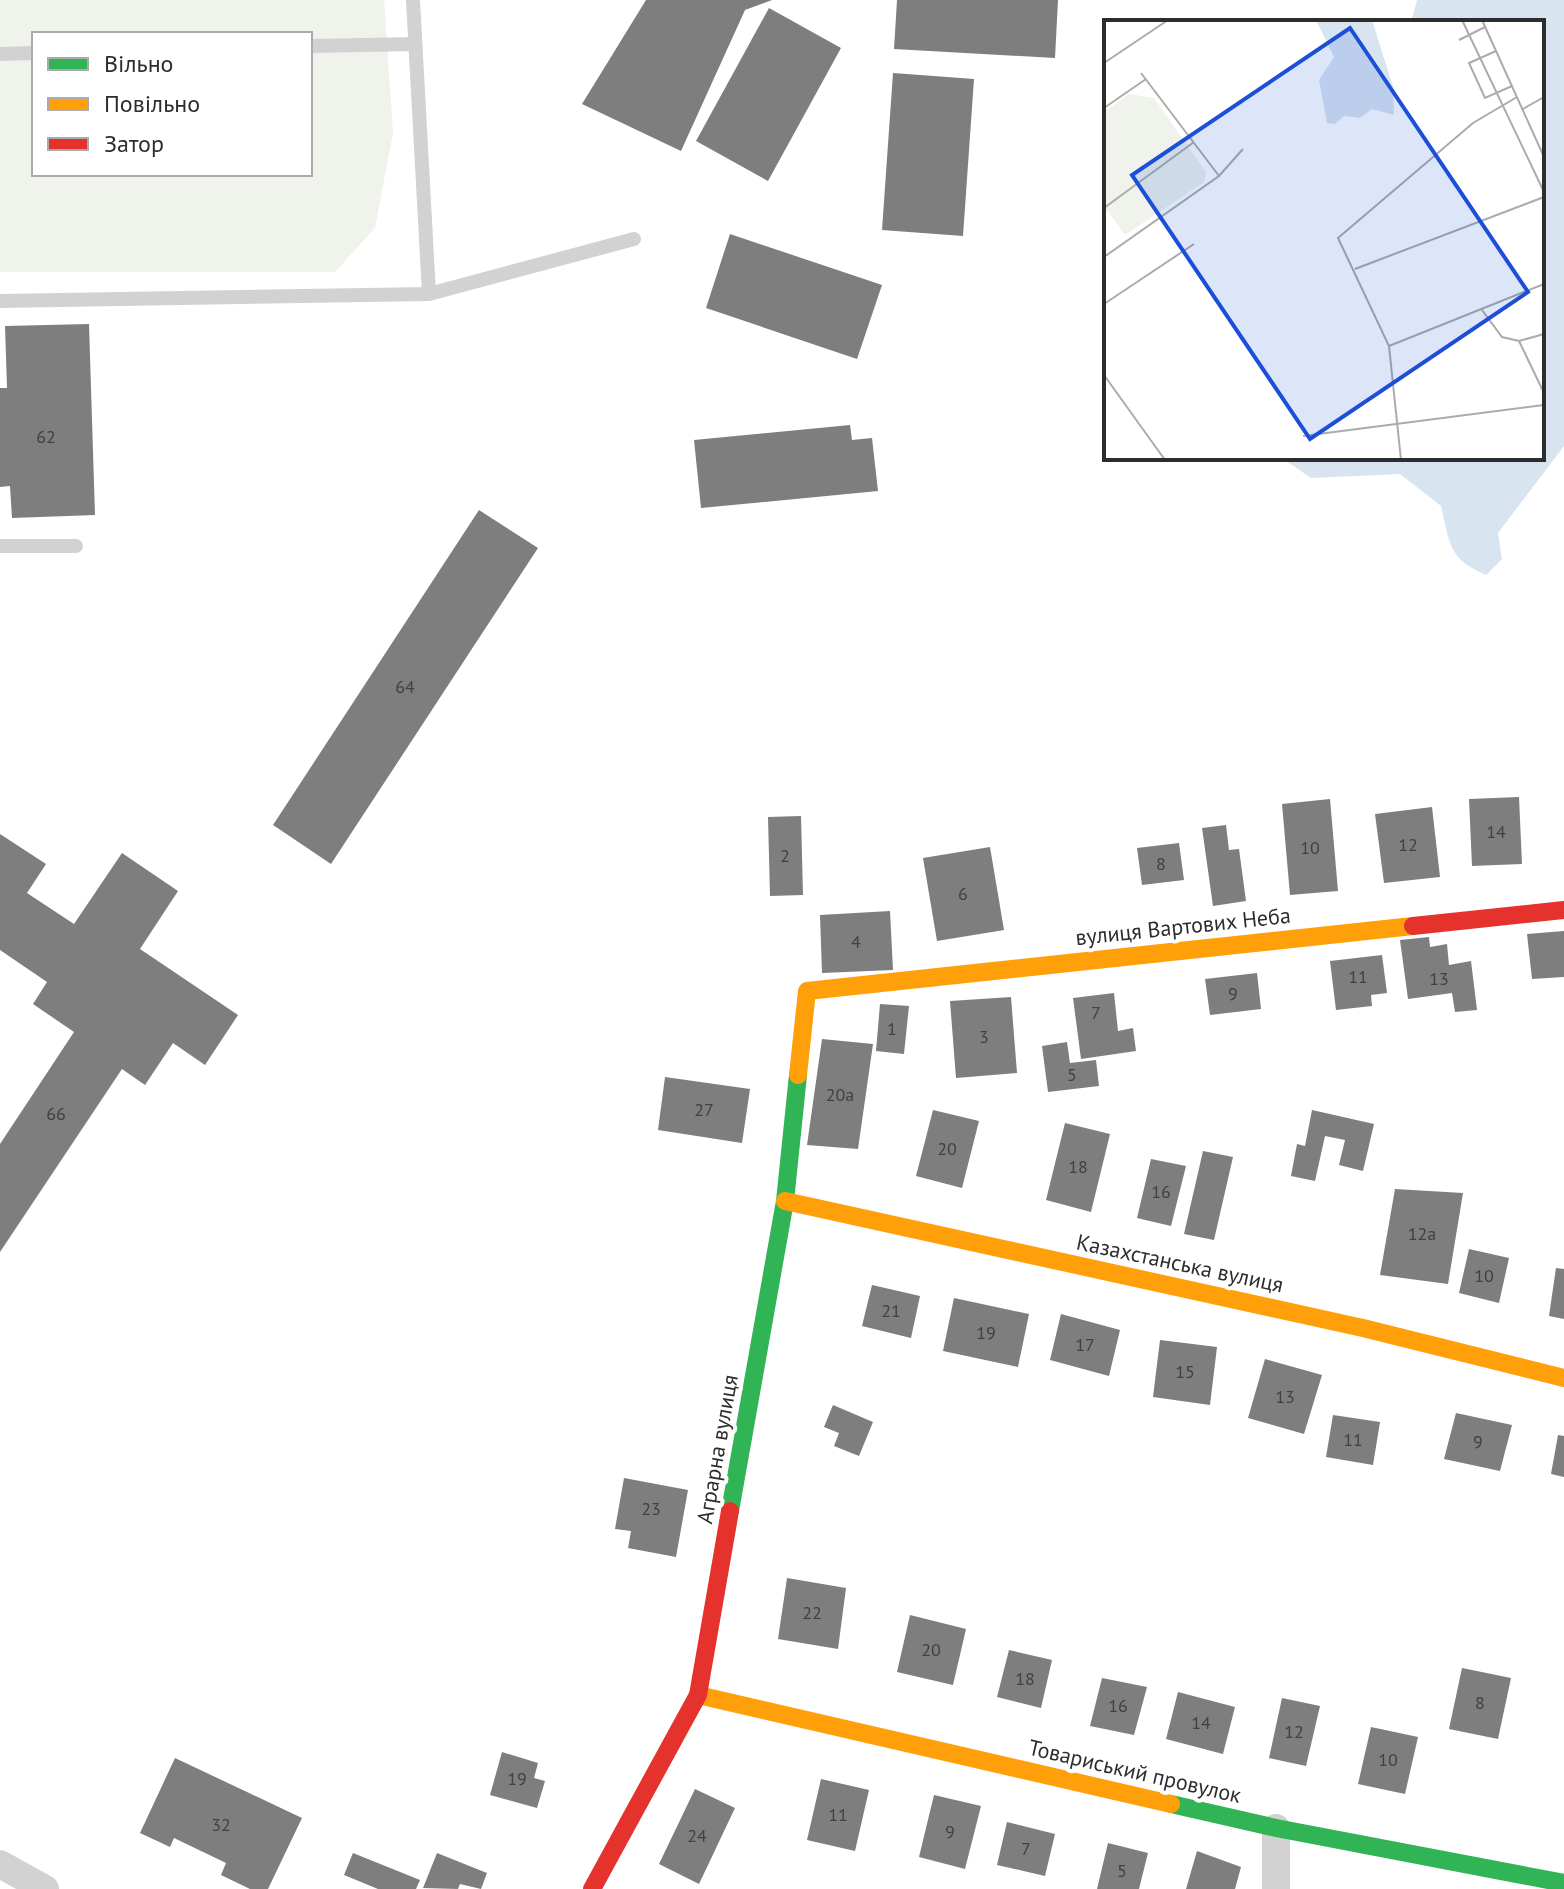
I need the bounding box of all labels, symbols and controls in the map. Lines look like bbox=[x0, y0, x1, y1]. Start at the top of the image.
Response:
inset map bbox=[1104, 20, 1544, 460]
legend bbox=[32, 32, 312, 176]
text: Вільно bbox=[104, 48, 173, 79]
text: Повільно bbox=[104, 88, 200, 119]
text: Затор bbox=[104, 128, 164, 159]
house number: 62 bbox=[36, 425, 56, 448]
house number: 64 bbox=[395, 675, 415, 698]
house number: 14 bbox=[1486, 820, 1506, 843]
house number: 12 bbox=[1398, 833, 1418, 856]
house number: 10 bbox=[1300, 836, 1320, 859]
house number: 2 bbox=[780, 844, 790, 867]
house number: 8 bbox=[1156, 852, 1166, 875]
house number: 6 bbox=[958, 882, 968, 905]
street label: вулиця Вартових Неба bbox=[1074, 901, 1292, 951]
house number: 4 bbox=[851, 930, 861, 953]
house number: 11 bbox=[1348, 965, 1368, 988]
house number: 13 bbox=[1429, 967, 1449, 990]
house number: 9 bbox=[1228, 982, 1238, 1005]
house number: 7 bbox=[1091, 1001, 1101, 1024]
house number: 1 bbox=[887, 1017, 897, 1040]
house number: 3 bbox=[979, 1025, 989, 1048]
house number: 5 bbox=[1067, 1063, 1077, 1086]
house number: 20а bbox=[826, 1083, 854, 1106]
house number: 27 bbox=[694, 1098, 714, 1121]
house number: 66 bbox=[46, 1102, 66, 1125]
house number: 20 bbox=[937, 1137, 957, 1160]
house number: 18 bbox=[1068, 1155, 1088, 1178]
house number: 16 bbox=[1151, 1180, 1171, 1203]
house number: 12а bbox=[1408, 1222, 1436, 1245]
street label: Казахстанська вулиця bbox=[1074, 1227, 1286, 1299]
house number: 10 bbox=[1474, 1264, 1494, 1287]
house number: 21 bbox=[881, 1299, 901, 1322]
house number: 19 bbox=[976, 1321, 996, 1344]
house number: 17 bbox=[1075, 1333, 1095, 1356]
house number: 15 bbox=[1175, 1360, 1195, 1383]
street label: Аграрна вулиця bbox=[690, 1372, 744, 1526]
house number: 13 bbox=[1275, 1385, 1295, 1408]
house number: 11 bbox=[1343, 1428, 1363, 1451]
house number: 9 bbox=[1473, 1430, 1483, 1453]
house number: 23 bbox=[641, 1497, 661, 1520]
house number: 22 bbox=[802, 1601, 822, 1624]
house number: 20 bbox=[921, 1638, 941, 1661]
house number: 18 bbox=[1015, 1667, 1035, 1690]
house number: 8 bbox=[1475, 1691, 1485, 1714]
house number: 16 bbox=[1108, 1694, 1128, 1717]
house number: 14 bbox=[1191, 1711, 1211, 1734]
house number: 12 bbox=[1284, 1720, 1304, 1743]
street label: Товариський провулок bbox=[1026, 1733, 1244, 1809]
house number: 10 bbox=[1378, 1748, 1398, 1771]
house number: 19 bbox=[507, 1767, 527, 1790]
house number: 11 bbox=[828, 1803, 848, 1826]
house number: 32 bbox=[211, 1813, 231, 1836]
house number: 9 bbox=[945, 1820, 955, 1843]
house number: 24 bbox=[687, 1824, 707, 1847]
house number: 7 bbox=[1021, 1837, 1031, 1860]
house number: 5 bbox=[1117, 1859, 1127, 1882]

